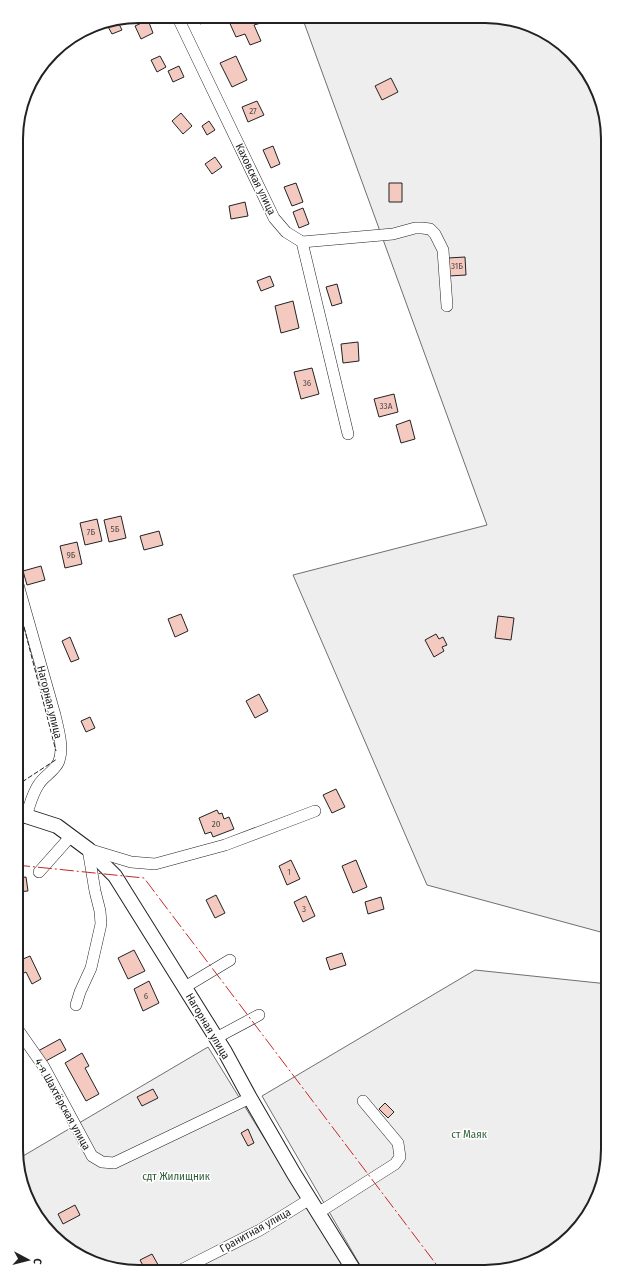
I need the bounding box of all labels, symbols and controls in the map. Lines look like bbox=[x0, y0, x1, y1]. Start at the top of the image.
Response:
house number: 27 bbox=[249, 106, 257, 116]
street label: Каховская улица bbox=[233, 141, 278, 217]
house number: 31Б bbox=[451, 261, 463, 271]
house number: 36 bbox=[303, 378, 312, 388]
house number: 33А bbox=[380, 401, 393, 411]
house number: 5Б bbox=[111, 524, 120, 534]
house number: 7Б bbox=[87, 527, 95, 537]
house number: 9Б bbox=[66, 550, 76, 560]
street label: Нагорная улица bbox=[34, 664, 65, 740]
house number: 20 bbox=[212, 819, 221, 829]
house number: 1 bbox=[287, 867, 291, 877]
house number: 3 bbox=[302, 904, 306, 914]
house number: 6 bbox=[144, 991, 149, 1001]
street label: Нагорная улица bbox=[183, 991, 232, 1062]
street label: 4-я Шахтёрская улица bbox=[32, 1056, 93, 1152]
park label: ст Маяк bbox=[451, 1128, 488, 1141]
park label: сдт Жилищник bbox=[142, 1170, 211, 1183]
street label: Гранитная улица bbox=[217, 1206, 293, 1255]
north arrow bbox=[8, 1240, 48, 1280]
text: С bbox=[31, 1258, 44, 1265]

